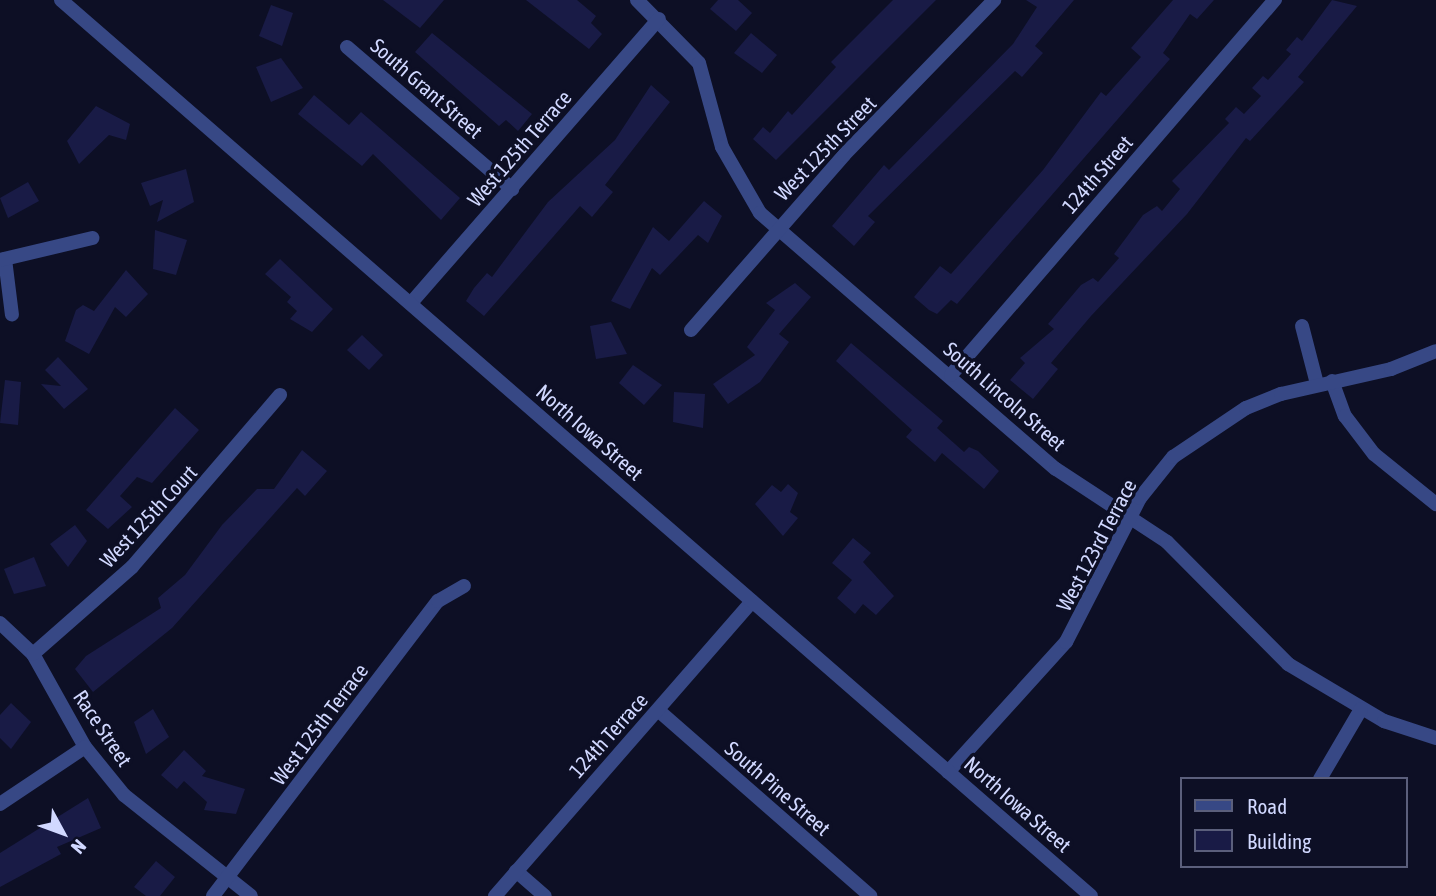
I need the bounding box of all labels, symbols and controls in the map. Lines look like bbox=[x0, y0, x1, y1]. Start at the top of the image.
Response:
street label: South Grant Street bbox=[366, 33, 488, 143]
street label: West 125th Terrace bbox=[462, 85, 576, 211]
street label: West 125th Street bbox=[769, 91, 881, 205]
street label: 124th Street bbox=[1056, 130, 1138, 218]
street label: South Lincoln Street bbox=[939, 336, 1071, 456]
street label: North Iowa Street bbox=[531, 379, 649, 485]
street label: West 125th Court bbox=[94, 460, 202, 572]
street label: West 123rd Terrace bbox=[1051, 475, 1141, 615]
street label: West 125th Terrace bbox=[265, 658, 373, 790]
street label: Race Street bbox=[68, 685, 138, 771]
street label: 124th Terrace bbox=[563, 687, 653, 783]
street label: South Pine Street bbox=[720, 735, 836, 841]
street label: North Iowa Street bbox=[959, 751, 1077, 857]
legend bbox=[1180, 777, 1408, 868]
text: Road bbox=[1247, 794, 1287, 818]
north arrow bbox=[28, 798, 98, 868]
text: Building bbox=[1247, 829, 1311, 853]
text: N bbox=[67, 835, 91, 858]

